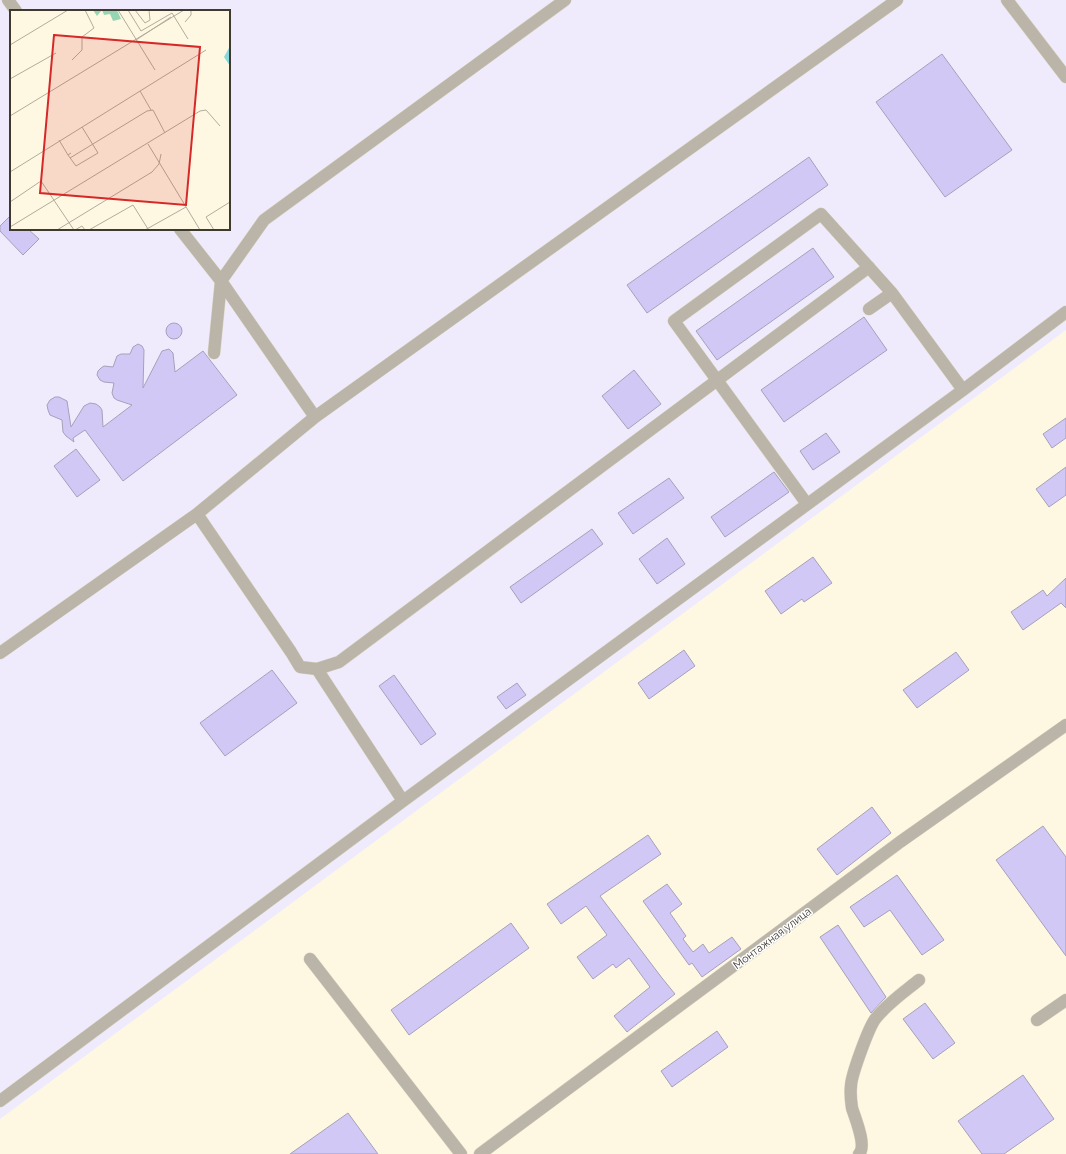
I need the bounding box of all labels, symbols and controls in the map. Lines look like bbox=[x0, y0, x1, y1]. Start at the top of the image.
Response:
inset map bbox=[10, 10, 230, 230]
street label: Монтажная улица bbox=[731, 905, 814, 972]

